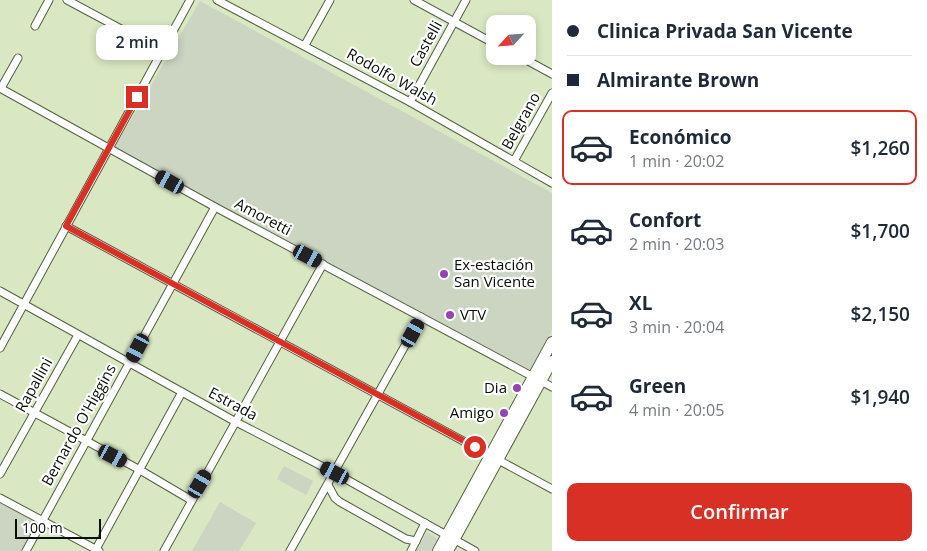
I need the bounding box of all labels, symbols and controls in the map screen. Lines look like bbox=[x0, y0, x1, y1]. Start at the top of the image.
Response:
north arrow bbox=[486, 15, 536, 65]
map controls bbox=[486, 15, 536, 65]
street label: Castelli bbox=[404, 17, 446, 70]
text: Clinica Privada San Vicente bbox=[597, 18, 853, 44]
callout: 2 min bbox=[96, 24, 178, 59]
text: 2 min bbox=[115, 31, 159, 53]
street label: Rodolfo Walsh bbox=[344, 43, 441, 109]
text: Almirante Brown bbox=[597, 67, 759, 93]
route end bbox=[126, 86, 148, 108]
street label: Belgrano bbox=[496, 88, 544, 153]
text: Económico bbox=[629, 124, 731, 150]
icon: car bbox=[569, 125, 614, 170]
text: $1,260 bbox=[851, 135, 910, 161]
text: 1 min · 20:02 bbox=[629, 150, 724, 172]
car bbox=[153, 168, 186, 196]
street label: Amoretti bbox=[232, 193, 295, 239]
text: Confort bbox=[629, 207, 701, 233]
icon: car bbox=[569, 208, 614, 253]
text: $1,700 bbox=[851, 218, 910, 244]
text: 2 min · 20:03 bbox=[629, 233, 724, 255]
car bbox=[291, 242, 324, 270]
place label: Ex-estación San Vicente bbox=[454, 254, 535, 291]
marker: Ex-estación San Vicente bbox=[438, 268, 450, 280]
text: XL bbox=[629, 290, 652, 316]
icon: car bbox=[569, 291, 614, 336]
text: $2,150 bbox=[851, 301, 910, 327]
place label: VTV bbox=[460, 304, 486, 324]
marker: VTV bbox=[444, 309, 456, 321]
car bbox=[399, 316, 426, 350]
text: 3 min · 20:04 bbox=[629, 316, 724, 338]
car bbox=[124, 331, 151, 365]
street label: Rapallini bbox=[10, 354, 56, 415]
street label: Bernardo O'Higgins bbox=[36, 360, 120, 489]
text: Green bbox=[629, 373, 686, 399]
icon: car bbox=[569, 374, 614, 419]
place label: Dia bbox=[484, 377, 507, 397]
street label: Estrada bbox=[205, 382, 261, 424]
marker: Dia bbox=[511, 382, 523, 394]
text: $1,940 bbox=[851, 384, 910, 410]
text: 4 min · 20:05 bbox=[629, 399, 724, 421]
place label: Amigo bbox=[450, 402, 494, 422]
marker: Amigo bbox=[498, 407, 510, 419]
route start bbox=[464, 436, 486, 458]
car bbox=[96, 442, 129, 470]
car bbox=[318, 460, 351, 486]
car bbox=[186, 467, 213, 501]
button: Confirmar bbox=[567, 483, 912, 541]
scale bar bbox=[15, 516, 101, 539]
text: 100 m bbox=[22, 518, 63, 537]

